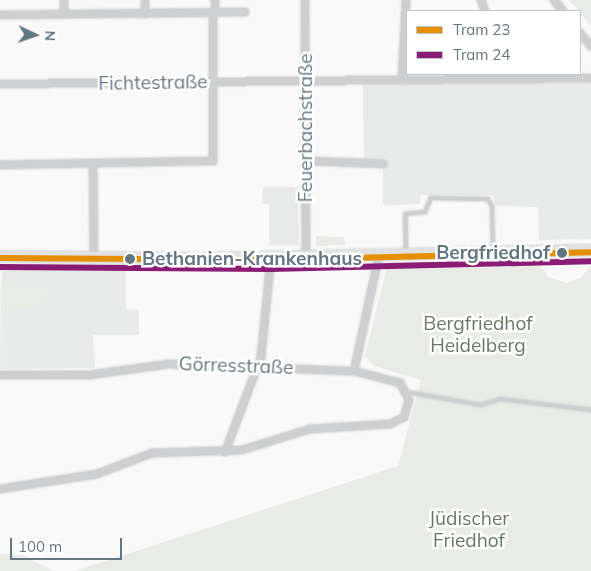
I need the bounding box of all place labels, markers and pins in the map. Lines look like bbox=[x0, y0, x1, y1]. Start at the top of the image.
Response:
place label: Bergfriedhof bbox=[436, 242, 550, 264]
marker: Bergfriedhof bbox=[553, 244, 571, 262]
place label: Bethanien-Krankenhaus bbox=[142, 248, 362, 270]
marker: Bethanien-Krankenhaus bbox=[121, 250, 139, 268]

